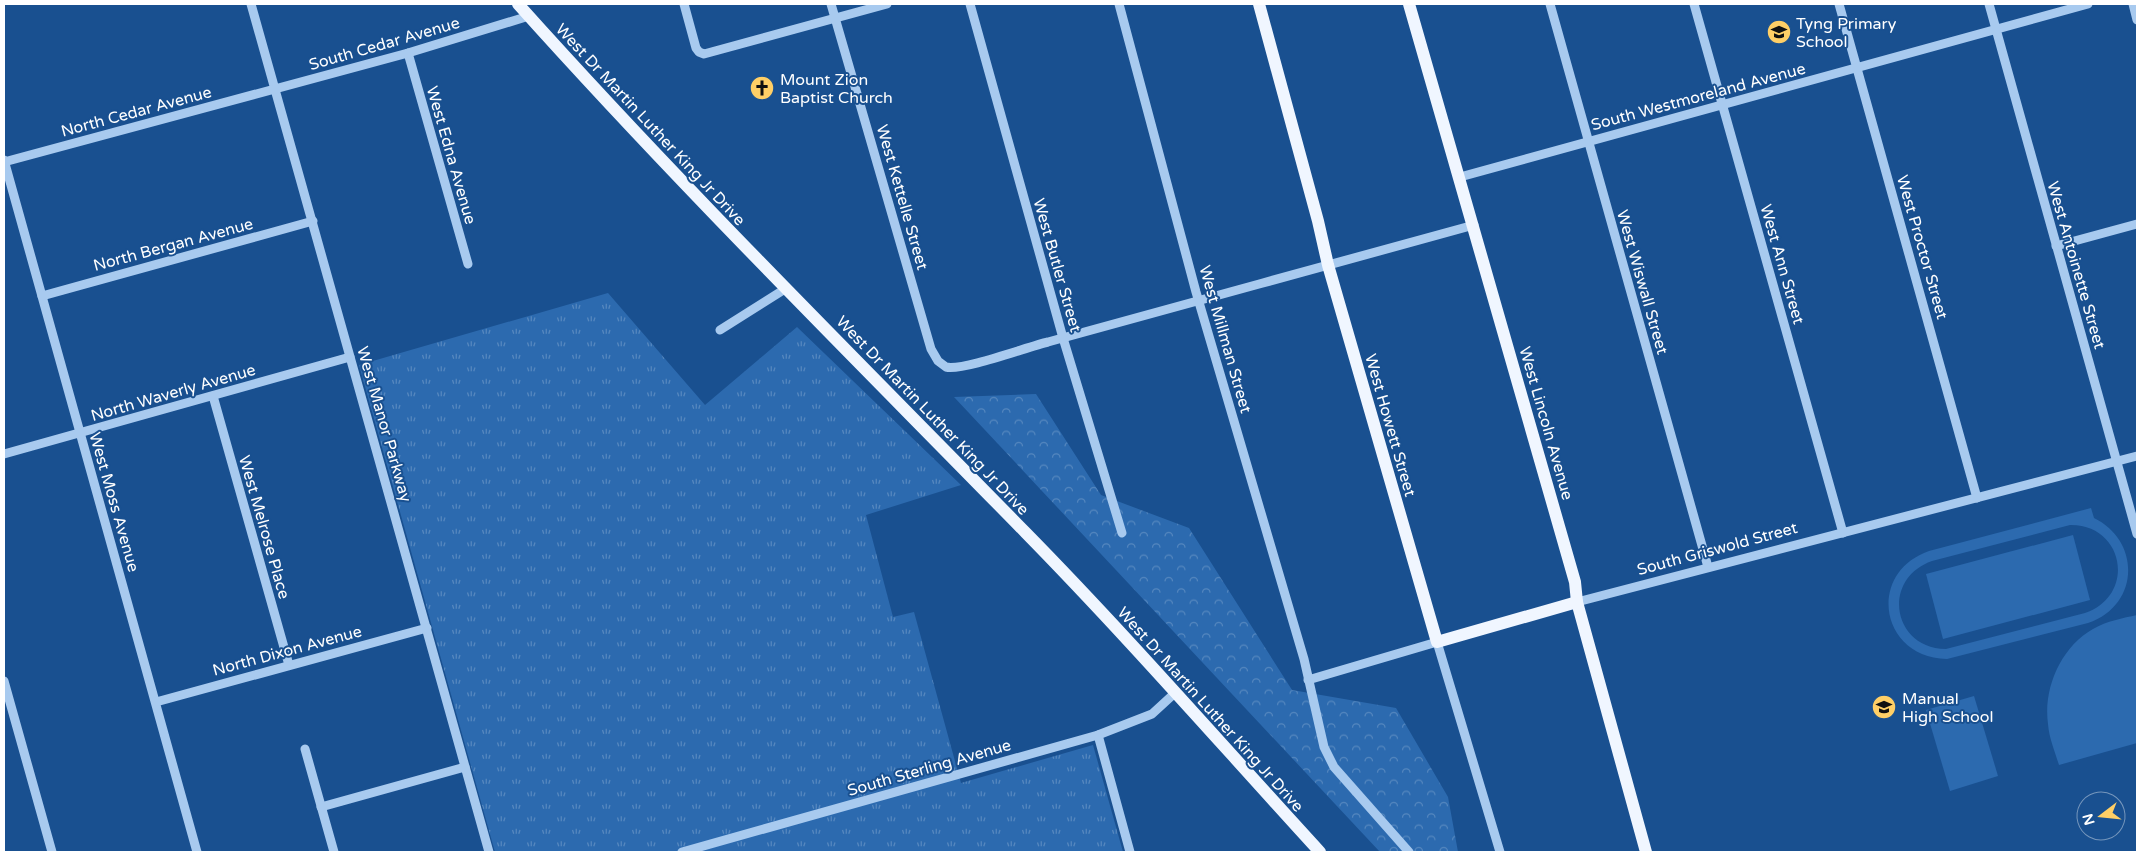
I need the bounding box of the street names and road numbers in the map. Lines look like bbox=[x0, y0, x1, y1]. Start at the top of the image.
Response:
street label: South Cedar Avenue bbox=[307, 13, 462, 75]
street label: West Dr Martin Luther King Jr Drive bbox=[551, 19, 749, 230]
street label: South Westmoreland Avenue bbox=[1589, 59, 1808, 135]
street label: North Cedar Avenue bbox=[59, 82, 214, 142]
street label: West Edna Avenue bbox=[422, 84, 480, 227]
street label: West Kettelle Street bbox=[872, 122, 932, 272]
street label: West Proctor Street bbox=[1892, 173, 1952, 322]
street label: West Antoinette Street bbox=[2043, 179, 2110, 351]
street label: West Butler Street bbox=[1028, 196, 1086, 335]
street label: West Ann Street bbox=[1755, 202, 1809, 326]
street label: West Wiswall Street bbox=[1612, 208, 1672, 357]
street label: North Bergan Avenue bbox=[91, 214, 255, 276]
street label: West Millman Street bbox=[1194, 263, 1256, 416]
street label: West Dr Martin Luther King Jr Drive bbox=[832, 312, 1033, 519]
street label: West Manor Parkway bbox=[352, 344, 416, 505]
street label: West Lincoln Avenue bbox=[1515, 344, 1578, 502]
street label: West Howett Street bbox=[1360, 352, 1420, 499]
street label: North Waverly Avenue bbox=[89, 360, 258, 426]
street label: West Moss Avenue bbox=[85, 430, 144, 574]
street label: West Melrose Place bbox=[234, 453, 294, 601]
street label: South Griswold Street bbox=[1635, 518, 1800, 580]
street label: West Dr Martin Luther King Jr Drive bbox=[1113, 603, 1308, 816]
street label: North Dixon Avenue bbox=[210, 621, 364, 681]
street label: South Sterling Avenue bbox=[845, 735, 1013, 801]

